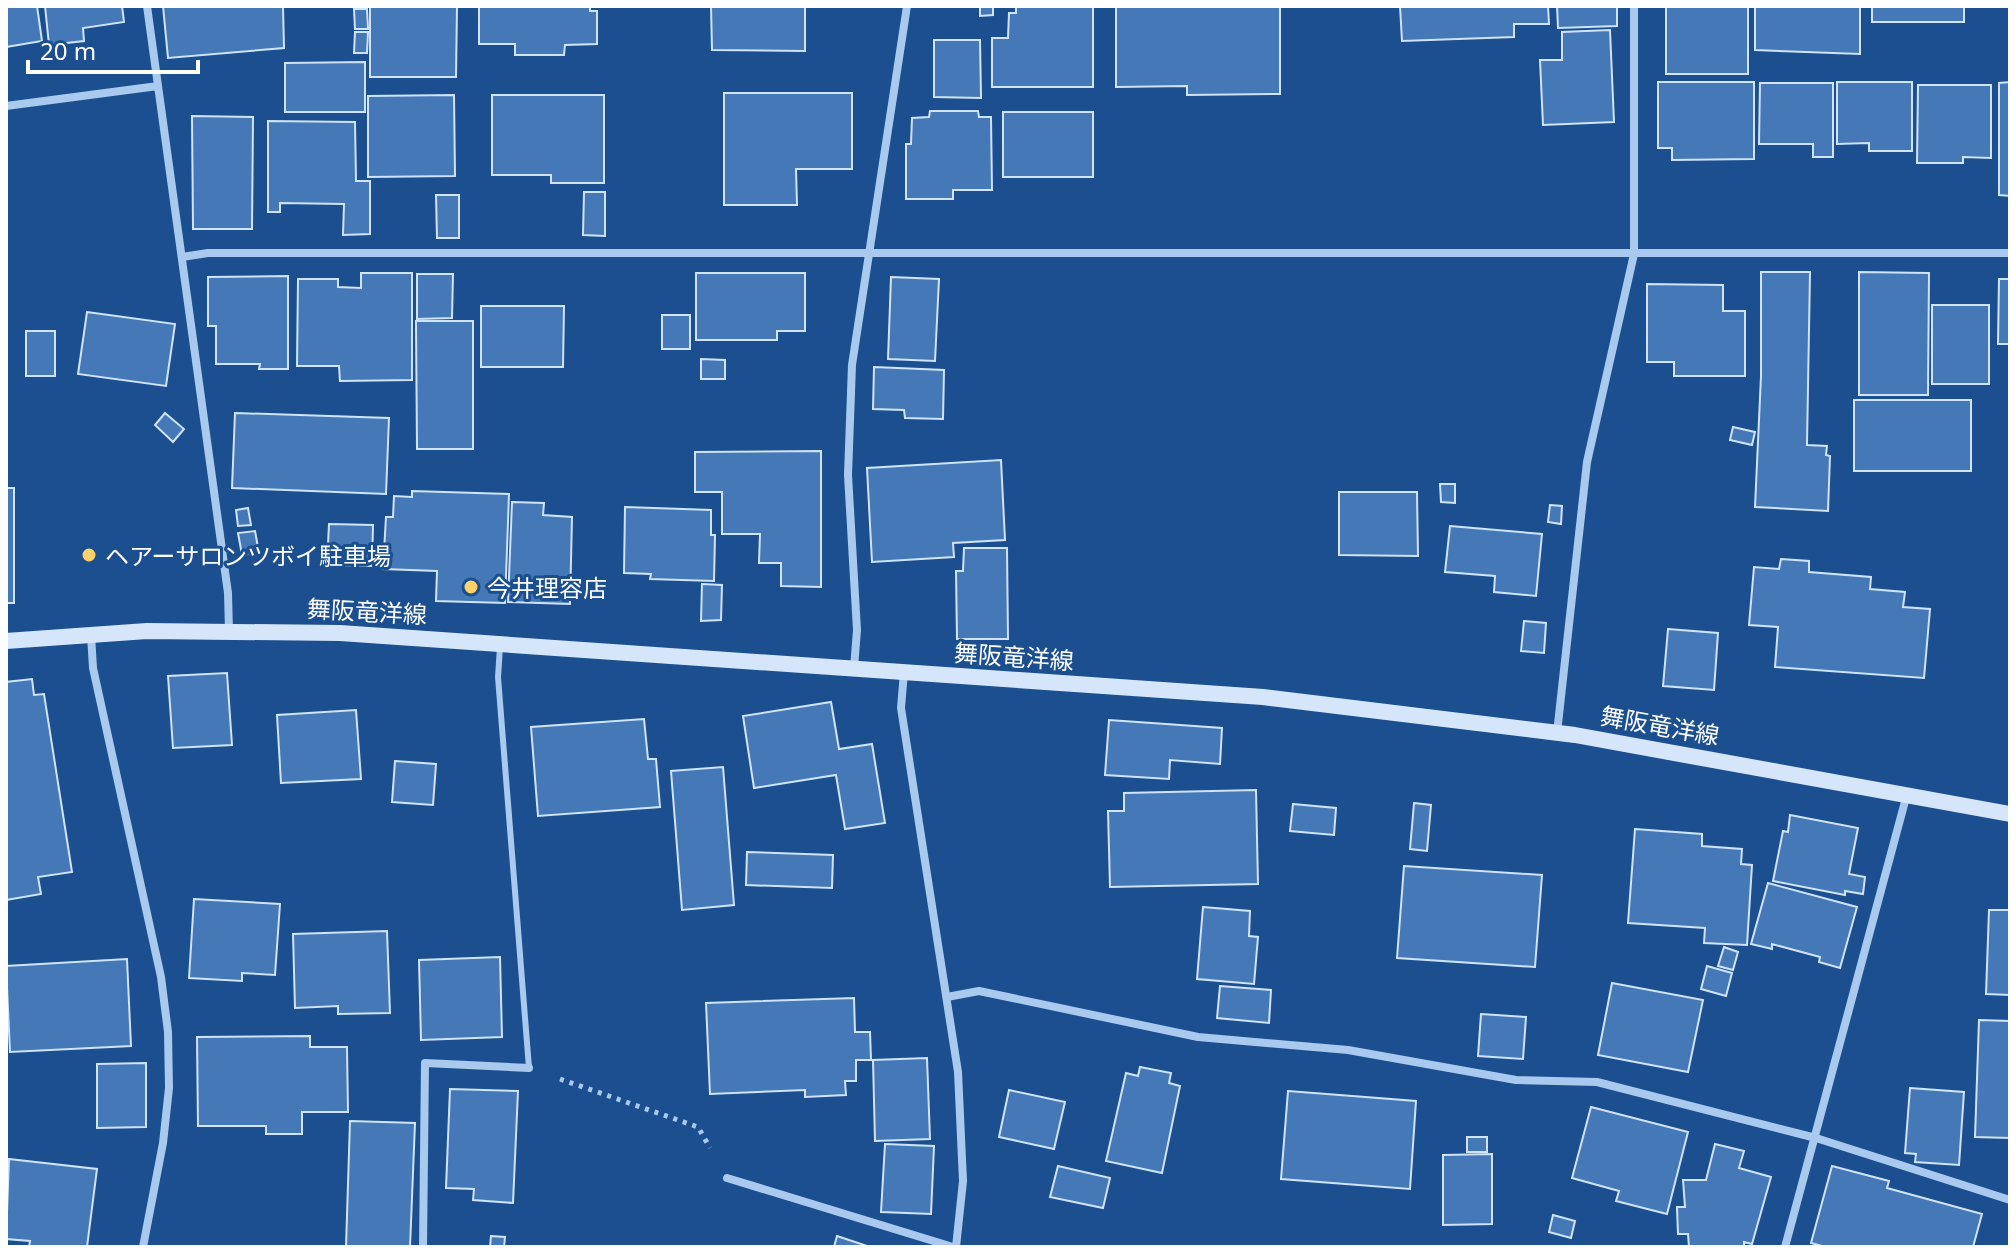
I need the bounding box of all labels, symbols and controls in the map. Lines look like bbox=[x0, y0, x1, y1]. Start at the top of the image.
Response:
scale bar bbox=[28, 24, 198, 74]
text: 20 m bbox=[40, 34, 96, 67]
place label: ヘアーサロンツボイ駐車場 bbox=[105, 539, 391, 572]
marker: ヘアーサロンツボイ駐車場 bbox=[80, 546, 98, 564]
place label: 今井理容店 bbox=[487, 571, 607, 604]
marker: 今井理容店 bbox=[462, 578, 480, 596]
street label: 舞阪竜洋線 bbox=[306, 591, 428, 631]
street label: 舞阪竜洋線 bbox=[953, 635, 1075, 677]
street label: 舞阪竜洋線 bbox=[1598, 698, 1722, 752]

